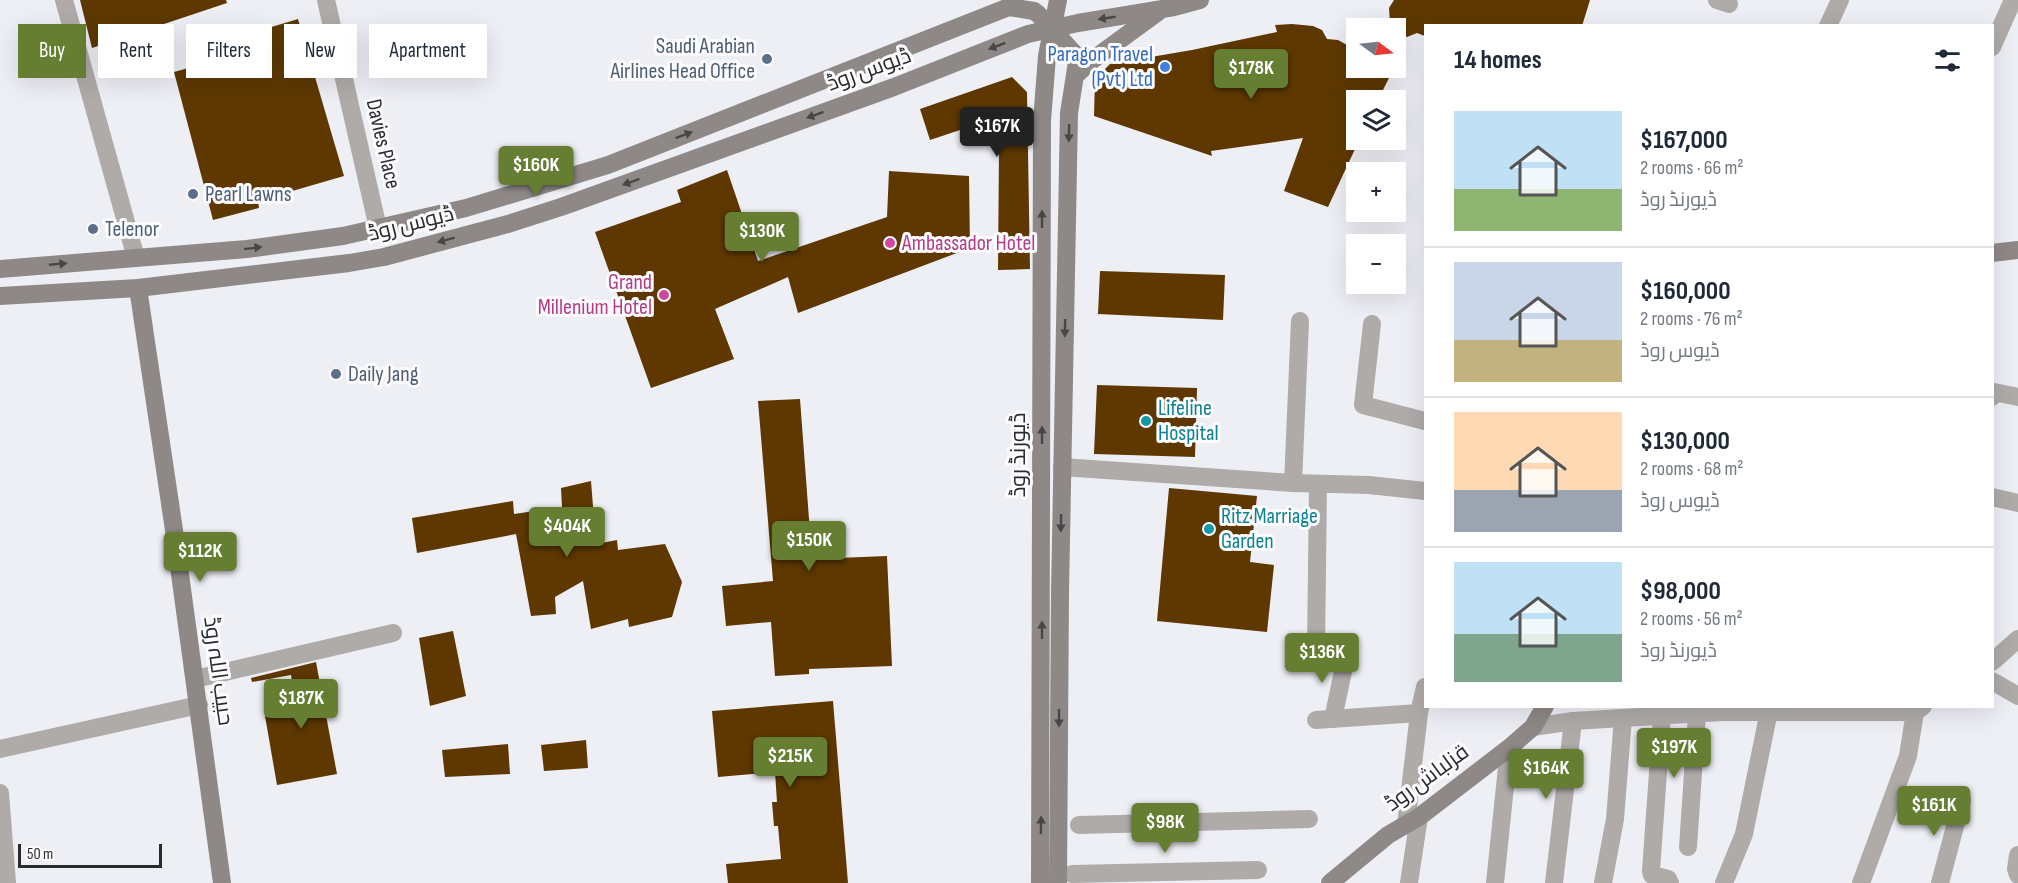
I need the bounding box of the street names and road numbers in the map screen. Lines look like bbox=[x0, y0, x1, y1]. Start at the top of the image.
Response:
street label: ڈیوس روڈ bbox=[823, 42, 915, 98]
street label: Davies Place bbox=[360, 97, 406, 191]
street label: ڈیوس روڈ bbox=[365, 200, 457, 248]
street label: ڈیورنڈ روڈ bbox=[1005, 413, 1032, 497]
street label: حبیب اللہ روڈ bbox=[197, 615, 239, 727]
street label: قزلباش روڈ bbox=[1380, 738, 1474, 818]

